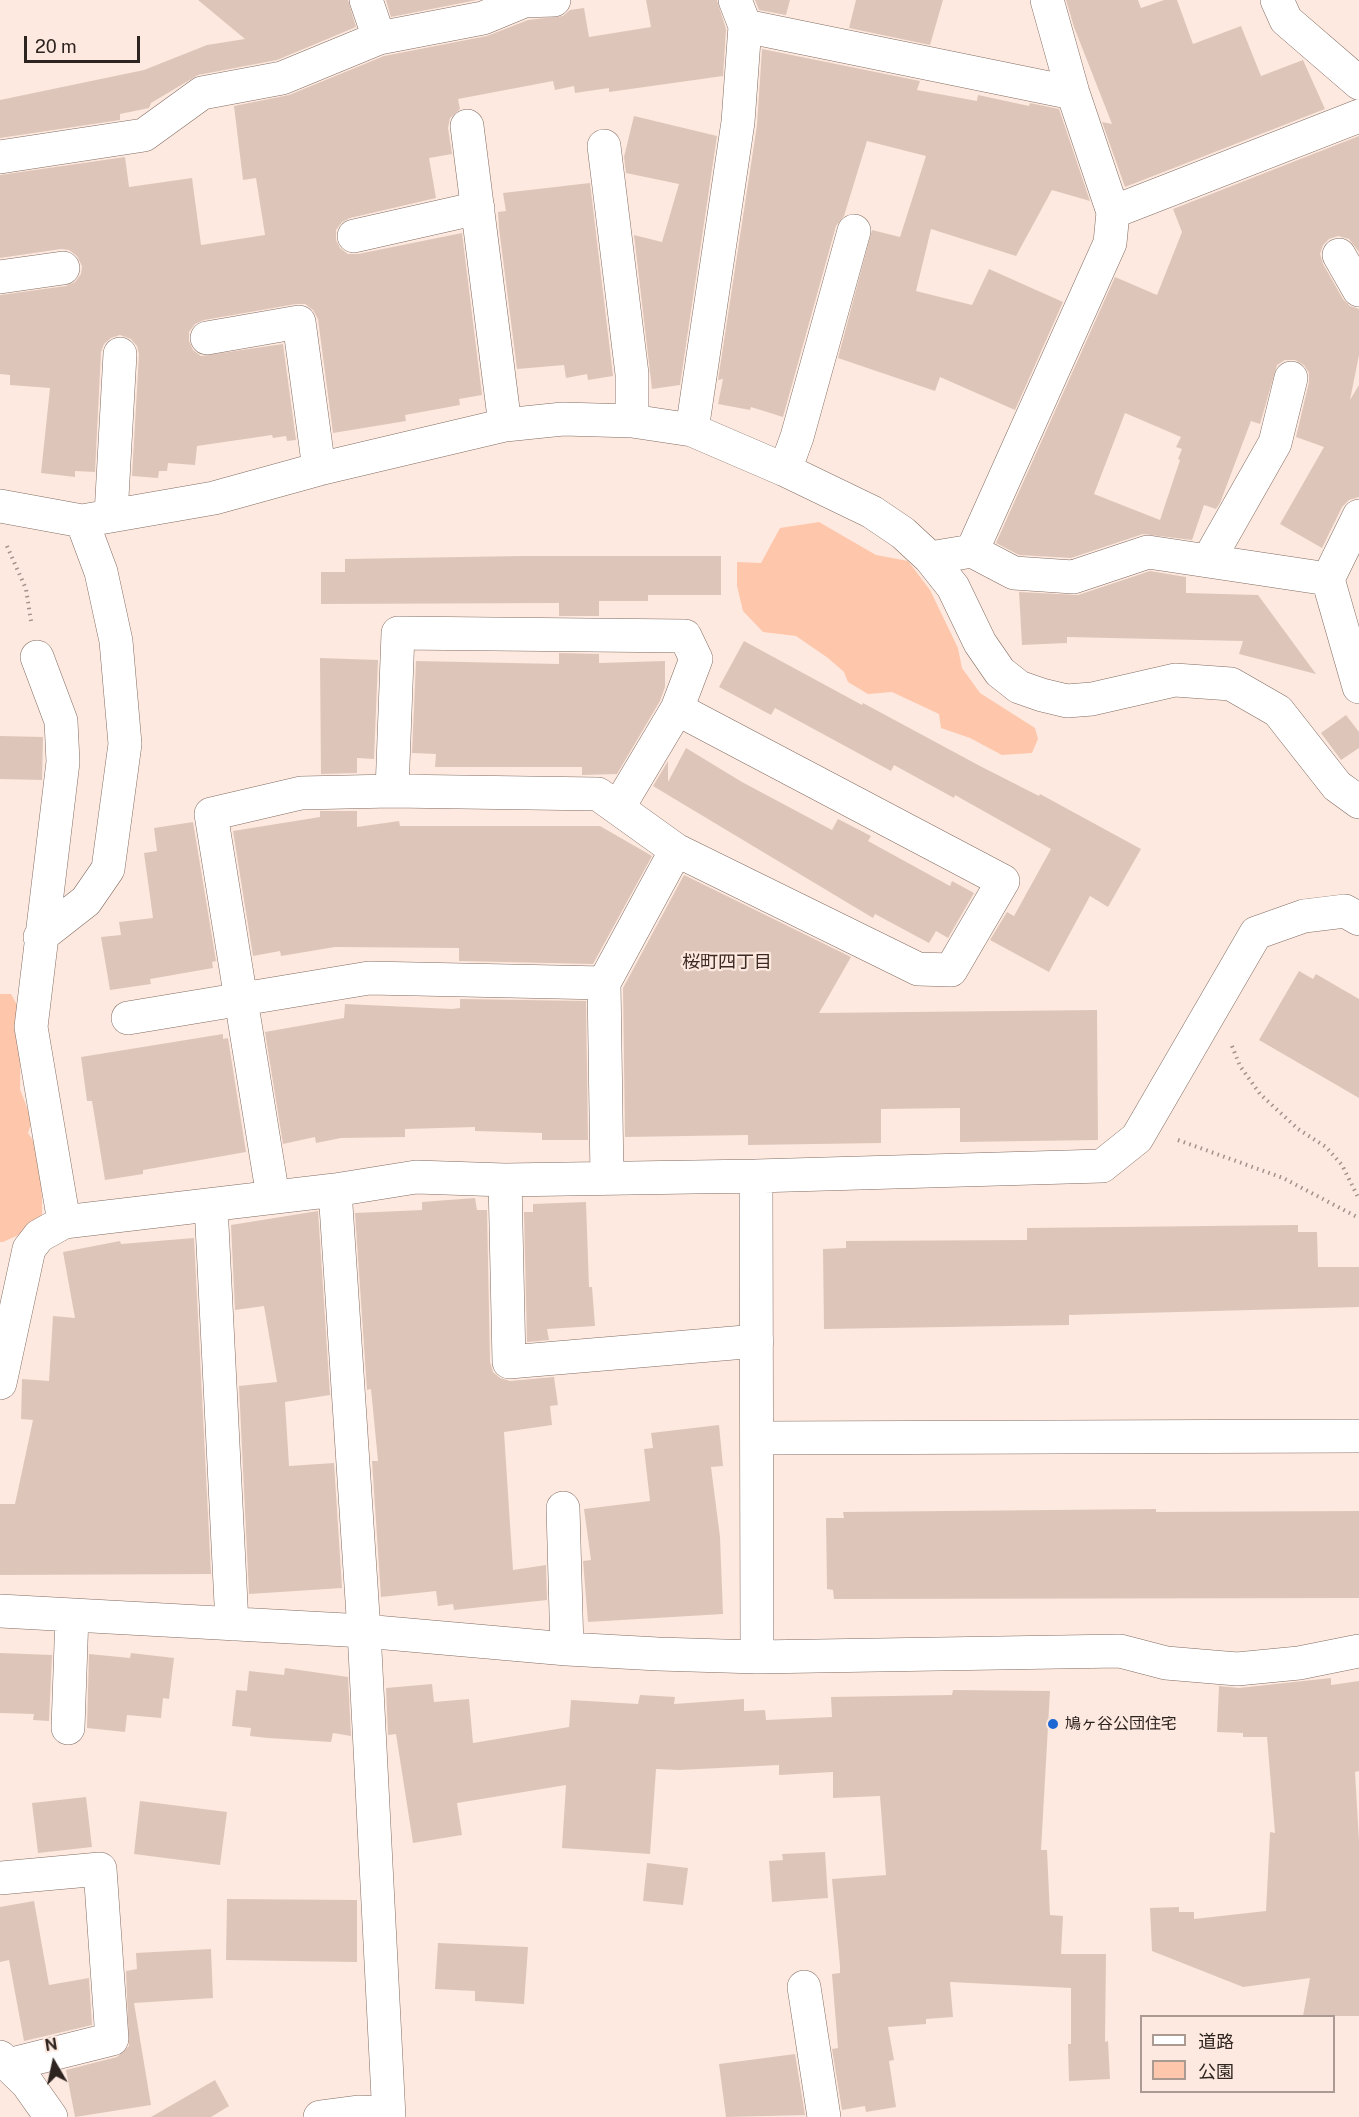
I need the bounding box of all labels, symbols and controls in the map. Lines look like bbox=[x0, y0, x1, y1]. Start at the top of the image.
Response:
scale bar bbox=[27, 24, 142, 62]
text: 20 m bbox=[35, 36, 77, 57]
district label: 桜町四丁目 bbox=[682, 951, 772, 973]
place label: 鳩ヶ谷公団住宅 bbox=[1065, 1714, 1177, 1734]
marker: 鳩ヶ谷公団住宅 bbox=[1046, 1717, 1060, 1731]
legend bbox=[1140, 2015, 1335, 2093]
text: 道路 bbox=[1198, 2031, 1234, 2052]
north arrow bbox=[24, 2033, 84, 2093]
text: N bbox=[43, 2034, 59, 2055]
text: 公園 bbox=[1198, 2061, 1234, 2082]

